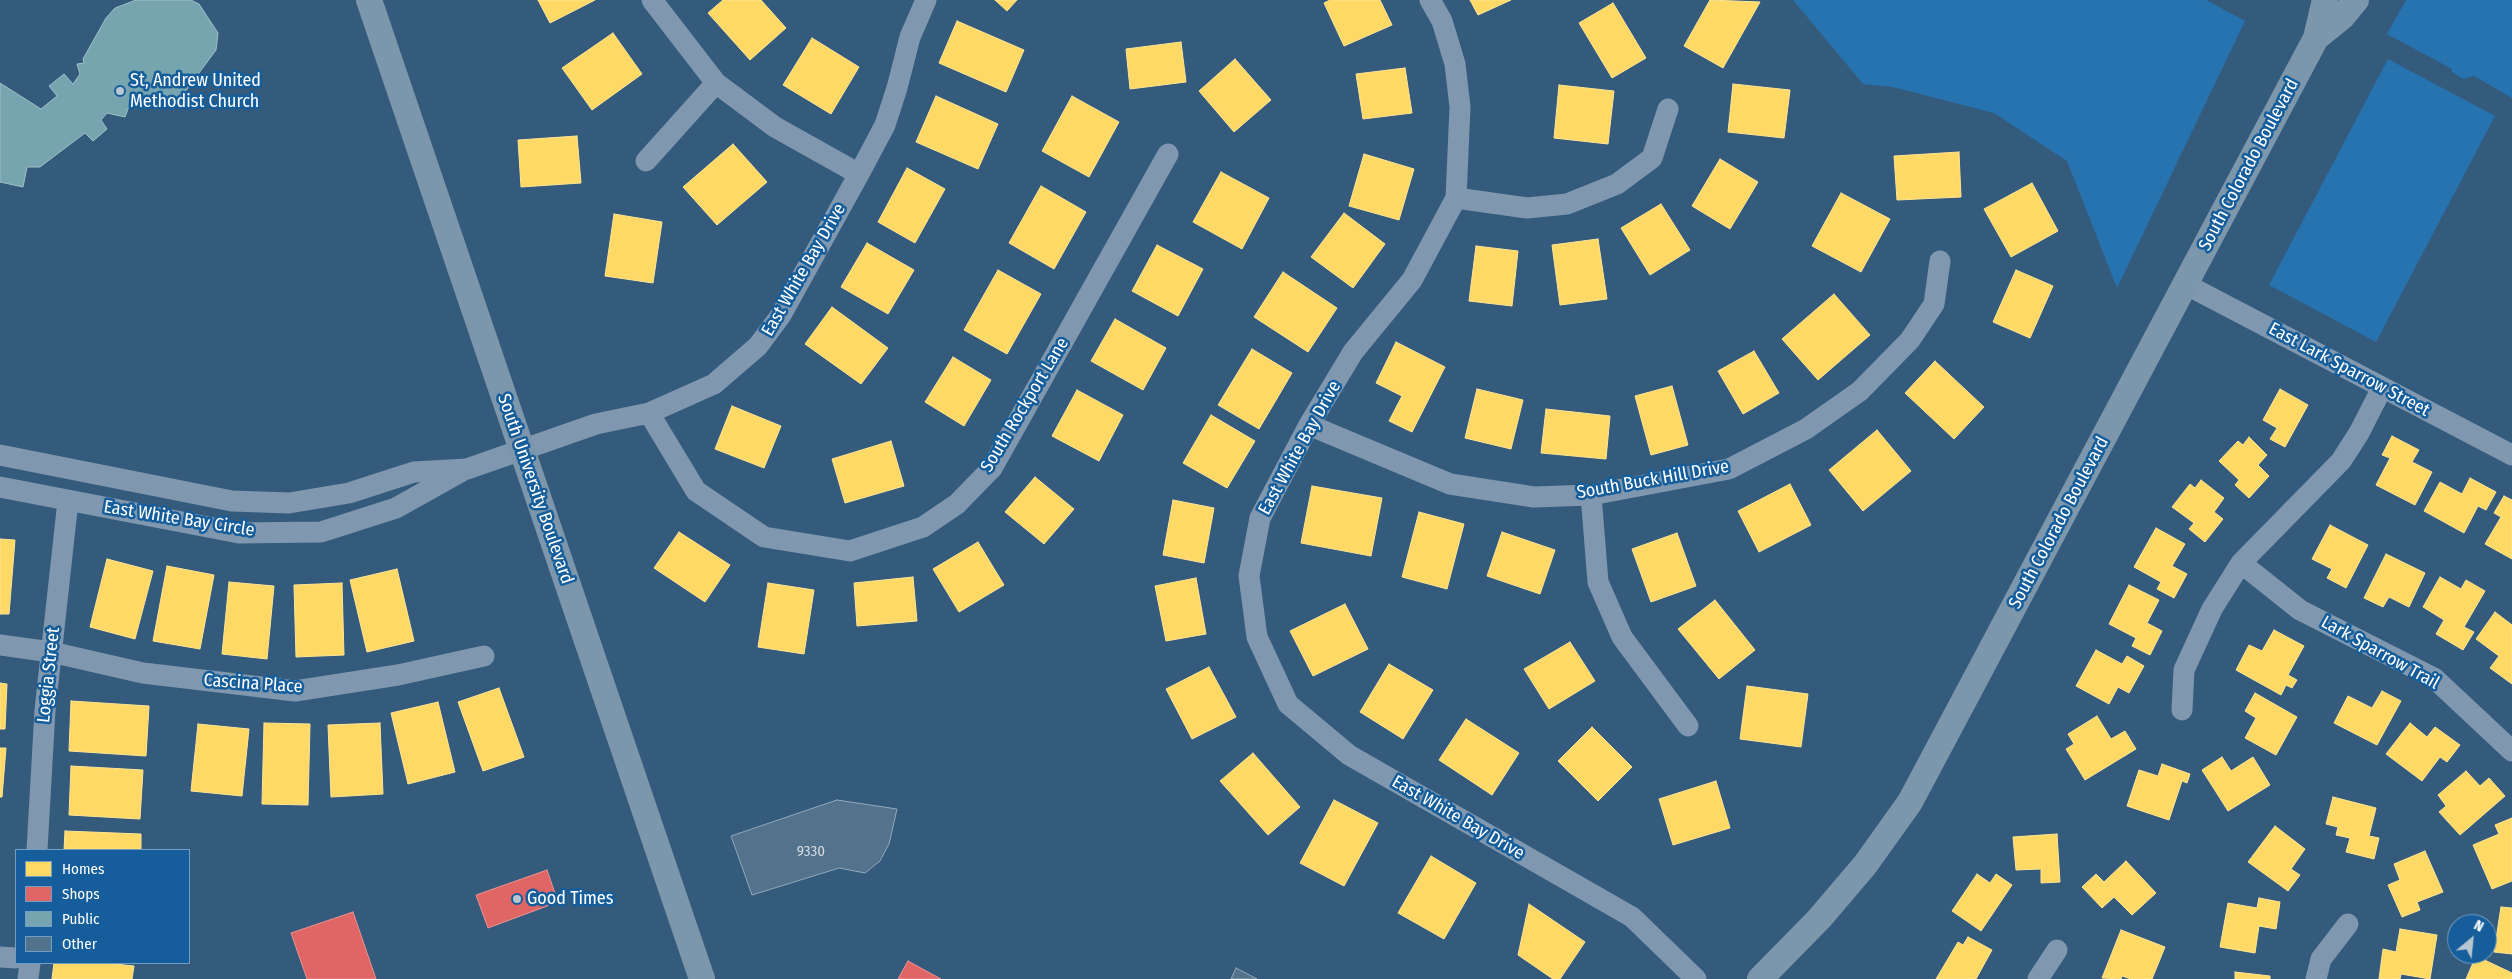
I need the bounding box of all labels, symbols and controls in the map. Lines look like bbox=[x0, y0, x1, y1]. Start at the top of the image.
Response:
place label: St, Andrew United Methodist Church bbox=[130, 70, 261, 112]
street label: South Colorado Boulevard bbox=[2194, 75, 2304, 255]
marker: St, Andrew United Methodist Church bbox=[114, 85, 126, 97]
street label: East White Bay Drive bbox=[757, 200, 851, 340]
street label: East Lark Sparrow Street bbox=[2265, 318, 2433, 422]
street label: South Rockport Lane bbox=[976, 334, 1074, 476]
street label: East White Bay Drive bbox=[1254, 377, 1346, 519]
street label: South University Boulevard bbox=[492, 391, 578, 587]
street label: South Colorado Boulevard bbox=[2004, 433, 2114, 613]
street label: South Buck Hill Drive bbox=[1575, 456, 1731, 504]
street label: East White Bay Circle bbox=[102, 496, 256, 542]
street label: Lark Sparrow Trail bbox=[2317, 612, 2443, 694]
street label: Loggia Street bbox=[33, 626, 65, 724]
street label: Cascina Place bbox=[203, 670, 303, 698]
street label: East White Bay Drive bbox=[1388, 771, 1528, 865]
house number: 9330 bbox=[797, 843, 825, 861]
legend bbox=[15, 849, 190, 964]
text: Homes bbox=[62, 860, 104, 878]
text: Shops bbox=[62, 885, 100, 903]
place label: Good Times bbox=[527, 888, 613, 910]
marker: Good Times bbox=[511, 893, 523, 905]
text: Public bbox=[62, 910, 99, 928]
north arrow bbox=[2447, 914, 2497, 964]
text: N bbox=[2471, 917, 2486, 936]
text: Other bbox=[62, 935, 97, 953]

